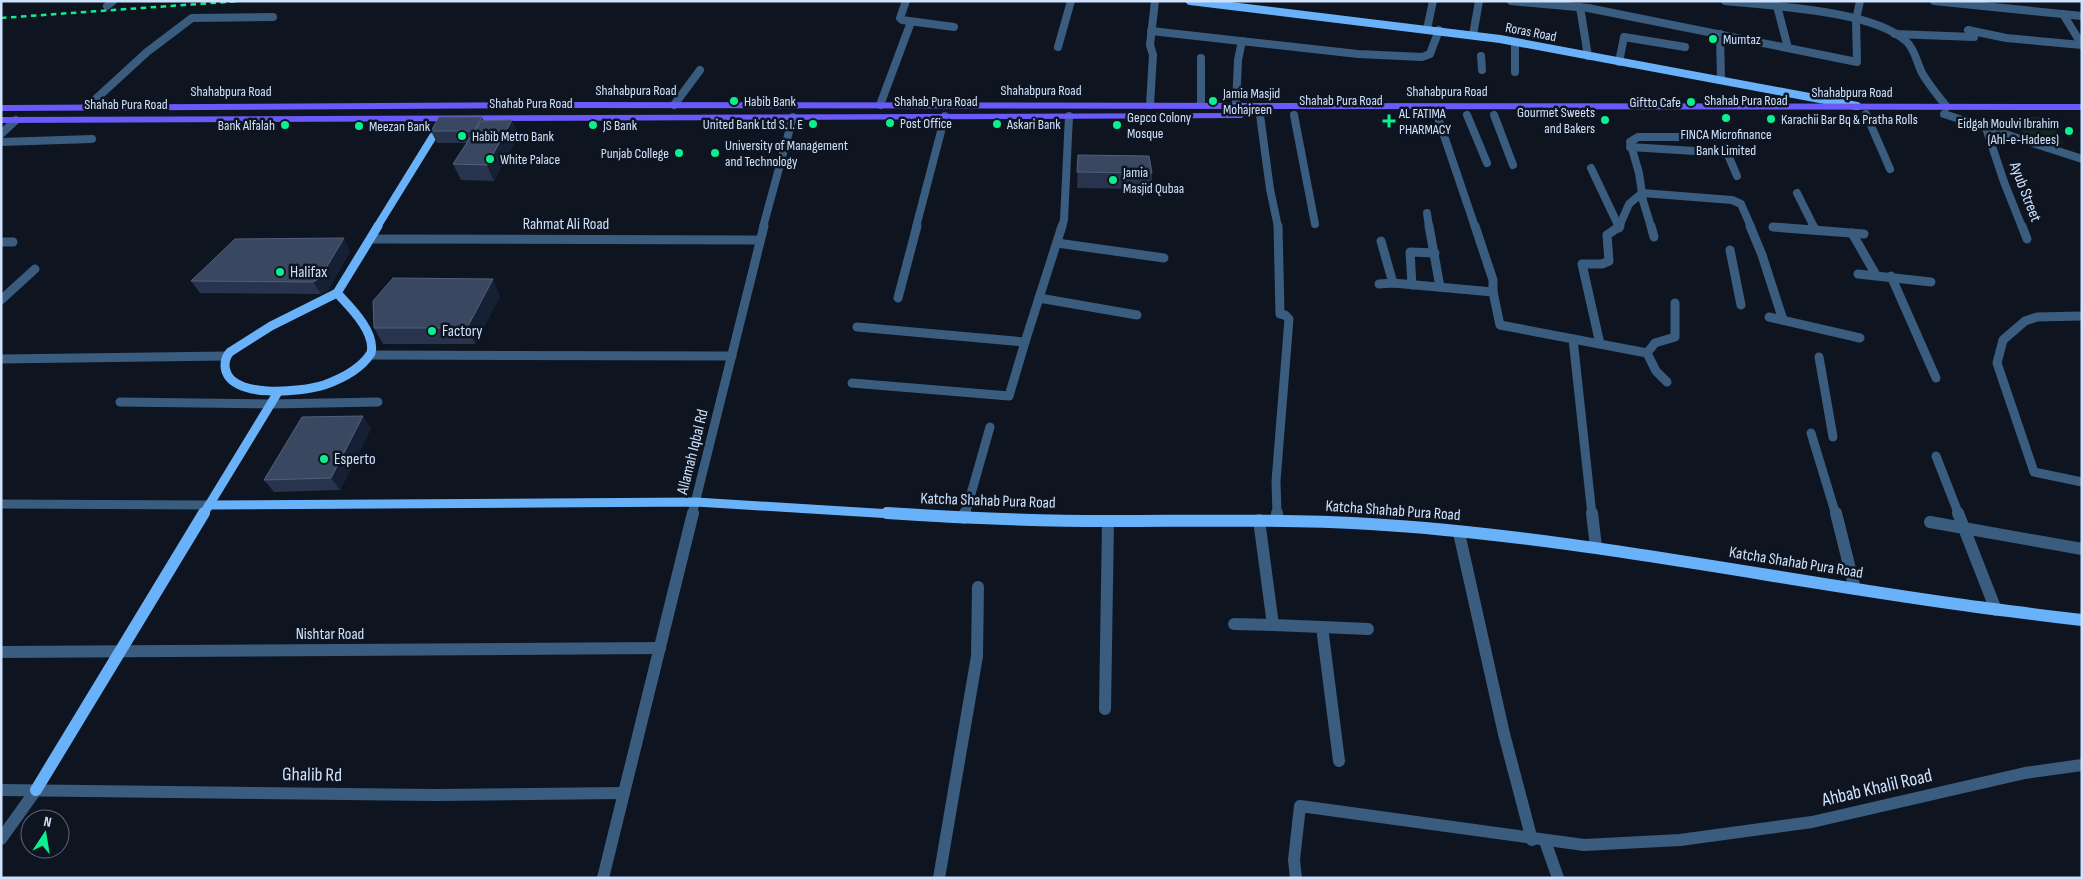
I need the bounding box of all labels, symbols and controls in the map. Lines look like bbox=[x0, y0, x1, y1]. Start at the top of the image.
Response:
street label: Roras Road bbox=[1504, 19, 1558, 45]
place label: Mumtaz bbox=[1723, 31, 1761, 48]
marker: Mumtaz bbox=[1707, 33, 1719, 45]
street label: Shahabpura Road bbox=[596, 82, 677, 99]
street label: Shahabpura Road bbox=[1001, 82, 1082, 99]
street label: Shahabpura Road bbox=[191, 83, 272, 100]
street label: Shahabpura Road bbox=[1407, 83, 1488, 100]
street label: Shahabpura Road bbox=[1812, 84, 1893, 101]
place label: Jamia Masjid Mohajreen bbox=[1222, 85, 1280, 118]
street label: Shahab Pura Road bbox=[1299, 92, 1383, 109]
street label: Shahab Pura Road bbox=[1704, 92, 1788, 109]
place label: Habib Bank bbox=[744, 93, 797, 110]
street label: Shahab Pura Road bbox=[894, 93, 978, 110]
place label: Giftto Cafe bbox=[1630, 94, 1681, 111]
street label: Shahab Pura Road bbox=[489, 95, 573, 112]
marker: Habib Bank bbox=[728, 95, 740, 107]
marker: Jamia Masjid Mohajreen bbox=[1207, 95, 1219, 107]
street label: Shahab Pura Road bbox=[84, 96, 168, 113]
marker: Giftto Cafe bbox=[1685, 96, 1697, 108]
place label: Gourmet Sweets and Bakers bbox=[1517, 104, 1595, 137]
place label: AL FATIMA PHARMACY bbox=[1398, 105, 1451, 138]
place label: Gepco Colony Mosque bbox=[1127, 109, 1192, 142]
place label: Karachii Bar Bq & Pratha Rolls bbox=[1781, 111, 1918, 128]
marker: FINCA Microfinance Bank Limited bbox=[1720, 112, 1732, 124]
marker: Karachii Bar Bq & Pratha Rolls bbox=[1765, 113, 1777, 125]
marker: Gourmet Sweets and Bakers bbox=[1599, 114, 1611, 126]
place label: Post Office bbox=[900, 115, 952, 132]
marker: AL FATIMA PHARMACY bbox=[1383, 115, 1395, 127]
place label: Eidgah Moulvi Ibrahim (Ahl-e-Hadees) bbox=[1958, 115, 2059, 148]
place label: United Bank Ltd S. I. E bbox=[703, 116, 803, 133]
place label: Askari Bank bbox=[1006, 116, 1061, 133]
place label: Bank Alfalah bbox=[218, 117, 275, 134]
place label: JS Bank bbox=[602, 117, 638, 134]
marker: Post Office bbox=[884, 117, 896, 129]
place label: Meezan Bank bbox=[369, 118, 431, 135]
marker: United Bank Ltd S. I. E bbox=[807, 118, 819, 130]
marker: Askari Bank bbox=[991, 118, 1003, 130]
marker: Bank Alfalah bbox=[279, 119, 291, 131]
marker: JS Bank bbox=[587, 119, 599, 131]
marker: Gepco Colony Mosque bbox=[1111, 119, 1123, 131]
marker: Meezan Bank bbox=[353, 120, 365, 132]
marker: Eidgah Moulvi Ibrahim (Ahl-e-Hadees) bbox=[2063, 125, 2075, 137]
place label: FINCA Microfinance Bank Limited bbox=[1680, 126, 1772, 159]
place label: Habib Metro Bank bbox=[472, 128, 555, 145]
marker: Habib Metro Bank bbox=[456, 130, 468, 142]
place label: University of Management and Technology bbox=[725, 137, 848, 170]
place label: Punjab College bbox=[601, 145, 669, 162]
marker: Punjab College bbox=[673, 147, 685, 159]
marker: University of Management and Technology bbox=[709, 147, 721, 159]
place label: White Palace bbox=[500, 151, 560, 168]
marker: White Palace bbox=[484, 153, 496, 165]
street label: Ayub Street bbox=[2005, 159, 2045, 225]
place label: Jamia Masjid Qubaa bbox=[1122, 164, 1184, 197]
marker: Jamia Masjid Qubaa bbox=[1107, 174, 1119, 186]
street label: Rahmat Ali Road bbox=[523, 215, 609, 234]
place label: Halifax bbox=[290, 263, 327, 282]
marker: Halifax bbox=[274, 266, 286, 278]
place label: Factory bbox=[442, 322, 483, 341]
marker: Factory bbox=[426, 325, 438, 337]
street label: Allamah Iqbal Rd bbox=[673, 407, 713, 498]
place label: Esperto bbox=[334, 450, 376, 469]
marker: Esperto bbox=[318, 453, 330, 465]
street label: Katcha Shahab Pura Road bbox=[920, 489, 1056, 513]
street label: Katcha Shahab Pura Road bbox=[1325, 497, 1461, 525]
street label: Katcha Shahab Pura Road bbox=[1728, 543, 1864, 583]
street label: Nishtar Road bbox=[296, 625, 364, 644]
street label: Ghalib Rd bbox=[282, 763, 342, 787]
street label: Ahbab Khalil Road bbox=[1819, 764, 1934, 812]
north arrow bbox=[20, 809, 70, 859]
text: N bbox=[42, 813, 53, 831]

